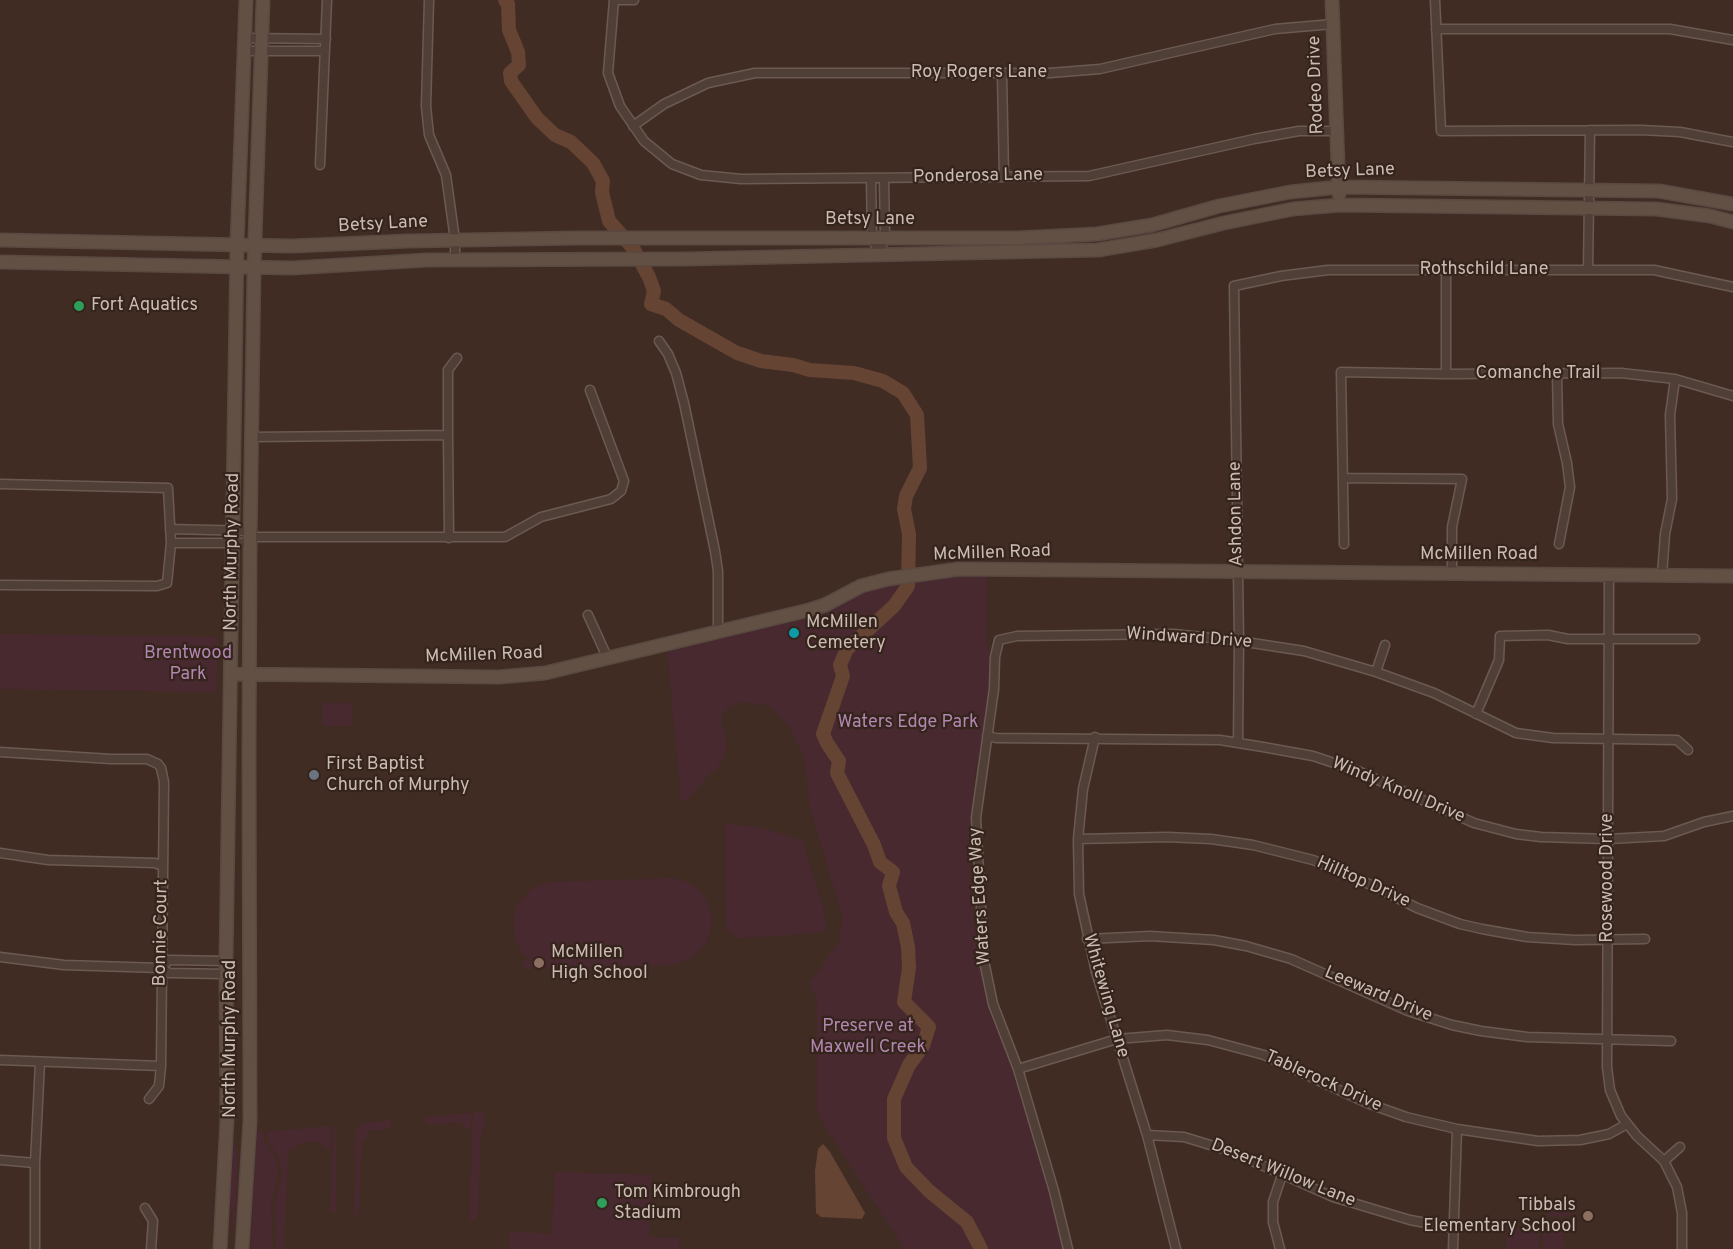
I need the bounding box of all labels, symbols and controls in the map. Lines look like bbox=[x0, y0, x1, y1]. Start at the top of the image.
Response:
street label: Rodeo Drive bbox=[1304, 35, 1330, 135]
street label: Roy Rogers Lane bbox=[911, 62, 1047, 84]
street label: Betsy Lane bbox=[1305, 160, 1395, 184]
street label: Ponderosa Lane bbox=[913, 165, 1043, 189]
street label: Betsy Lane bbox=[825, 209, 915, 231]
street label: Betsy Lane bbox=[338, 212, 428, 238]
street label: Rothschild Lane bbox=[1420, 259, 1548, 281]
place label: Fort Aquatics bbox=[91, 295, 198, 317]
marker: Fort Aquatics bbox=[72, 299, 86, 313]
street label: Comanche Trail bbox=[1476, 363, 1600, 385]
street label: Ashdon Lane bbox=[1225, 461, 1249, 567]
street label: North Murphy Road bbox=[221, 473, 245, 631]
street label: McMillen Road bbox=[933, 541, 1051, 567]
street label: McMillen Road bbox=[1420, 544, 1538, 566]
place label: McMillen Cemetery bbox=[806, 612, 886, 654]
street label: Windward Drive bbox=[1125, 624, 1253, 654]
marker: McMillen Cemetery bbox=[787, 626, 801, 640]
park label: Brentwood Park bbox=[144, 643, 232, 686]
street label: McMillen Road bbox=[425, 643, 543, 669]
park label: Waters Edge Park bbox=[837, 712, 979, 734]
street label: Windy Knoll Drive bbox=[1328, 753, 1468, 829]
place label: First Baptist Church of Murphy bbox=[326, 754, 469, 796]
marker: First Baptist Church of Murphy bbox=[307, 768, 321, 782]
street label: Rosewood Drive bbox=[1597, 813, 1619, 943]
street label: Waters Edge Way bbox=[965, 827, 997, 965]
street label: Hilltop Drive bbox=[1313, 853, 1413, 913]
street label: Bonnie Court bbox=[150, 879, 174, 987]
street label: Whitewing Lane bbox=[1077, 931, 1133, 1061]
place label: McMillen High School bbox=[551, 942, 648, 984]
marker: McMillen High School bbox=[532, 956, 546, 970]
street label: North Murphy Road bbox=[220, 960, 242, 1118]
street label: Leeward Drive bbox=[1321, 962, 1435, 1028]
park label: Preserve at Maxwell Creek bbox=[810, 1016, 926, 1058]
street label: Tablerock Drive bbox=[1261, 1047, 1385, 1117]
street label: Desert Willow Lane bbox=[1208, 1135, 1358, 1213]
place label: Tom Kimbrough Stadium bbox=[614, 1182, 741, 1224]
place label: Tibbals Elementary School bbox=[1423, 1195, 1576, 1238]
marker: Tom Kimbrough Stadium bbox=[595, 1196, 609, 1210]
marker: Tibbals Elementary School bbox=[1581, 1209, 1595, 1223]

